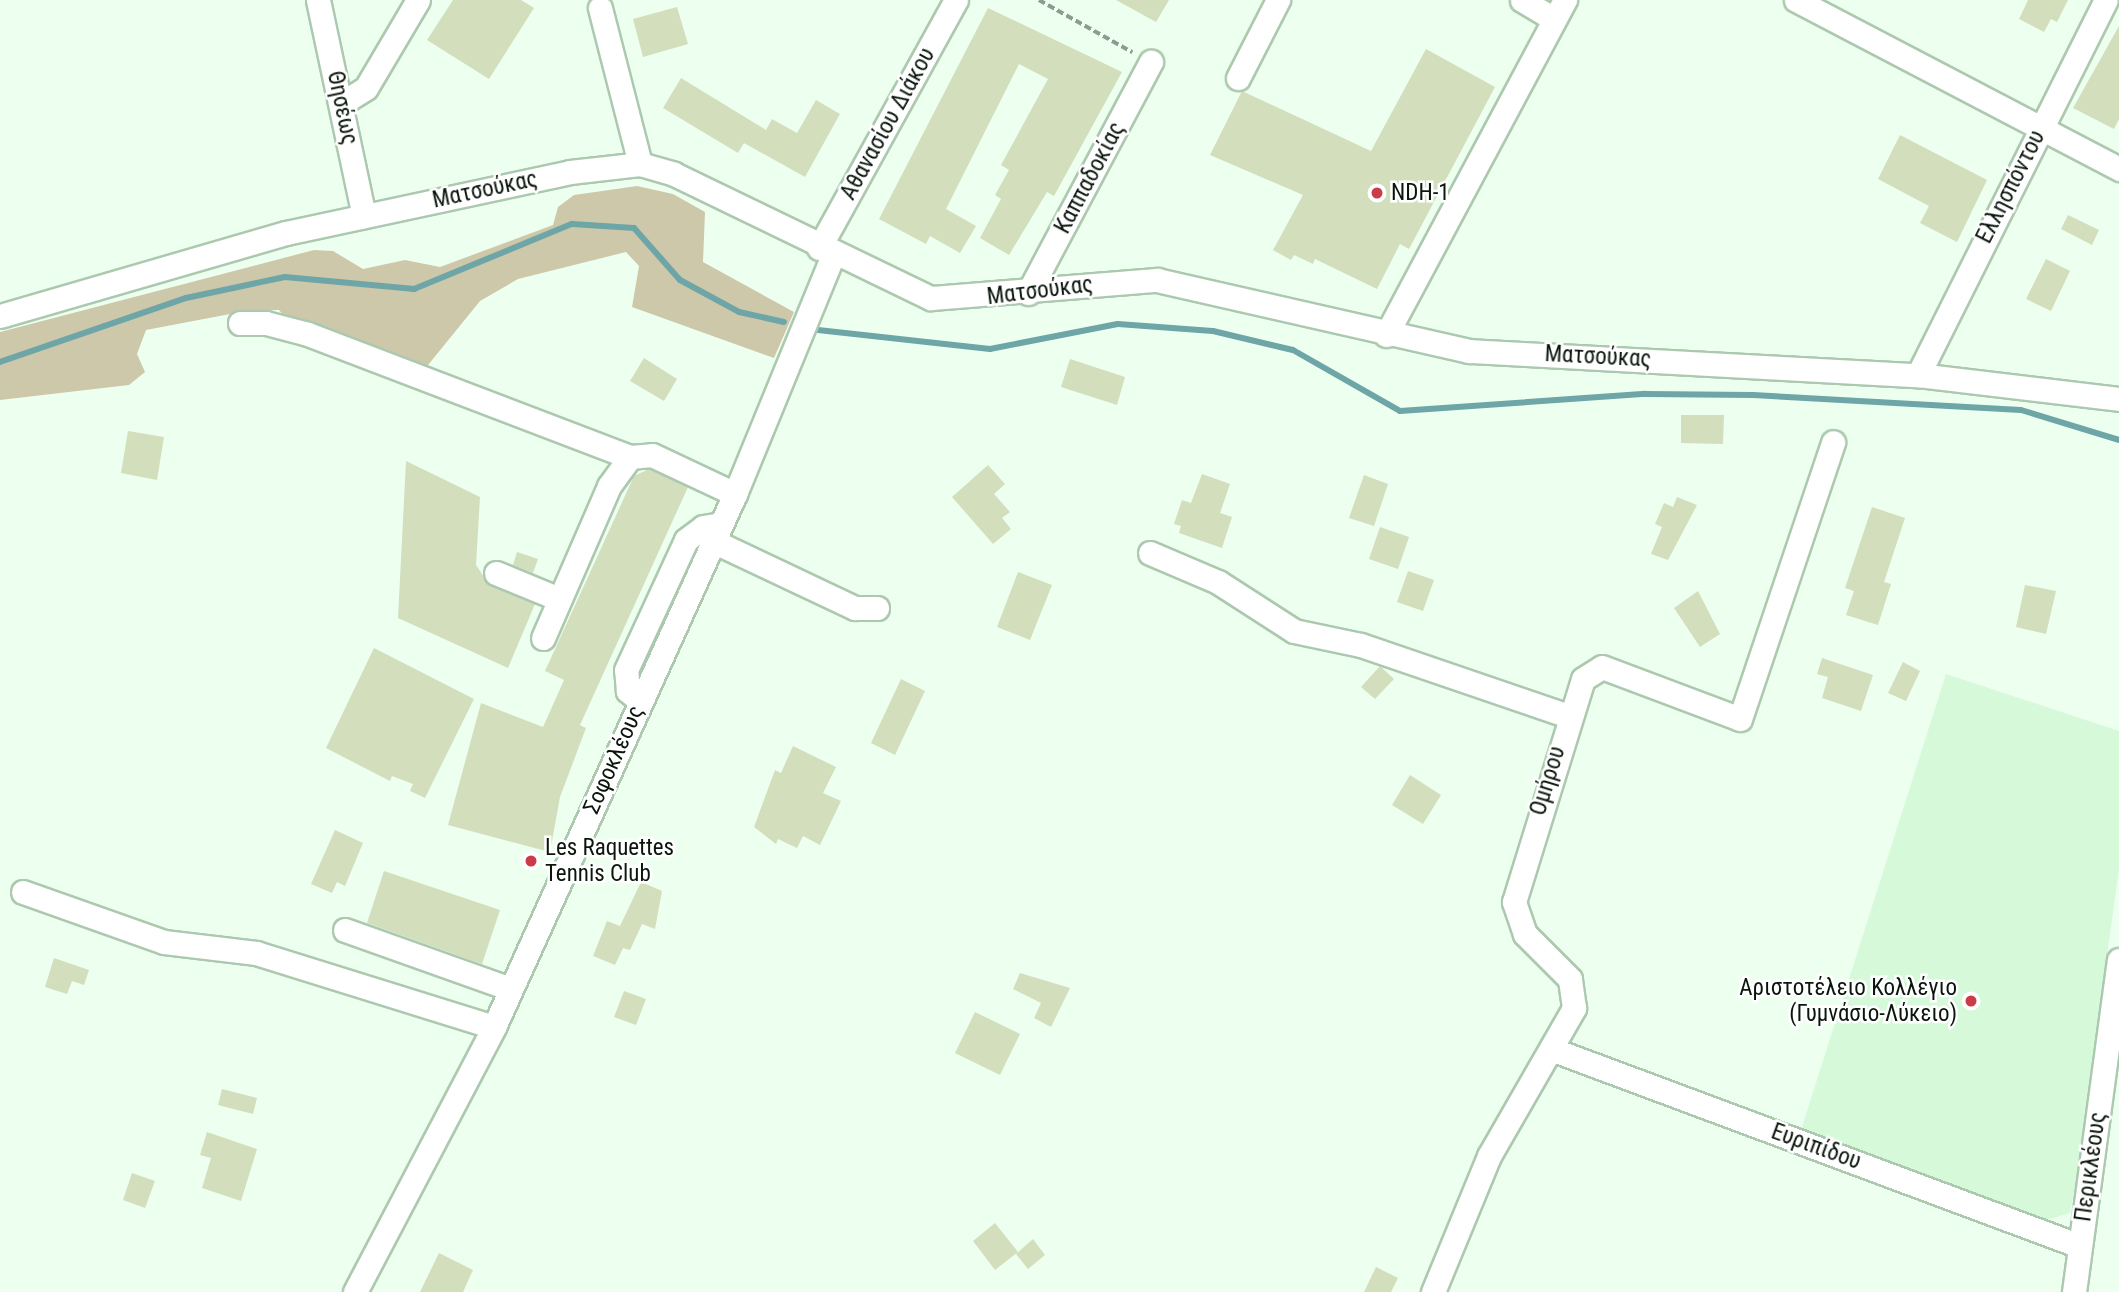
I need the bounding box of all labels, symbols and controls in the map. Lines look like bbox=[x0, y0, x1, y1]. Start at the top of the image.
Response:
street label: Αθανασίου Διάκου bbox=[835, 43, 941, 205]
street label: Θησέως bbox=[321, 69, 363, 147]
street label: Καππαδοκίας bbox=[1049, 117, 1131, 239]
street label: Ελλησπόντου bbox=[1971, 126, 2051, 248]
street label: Ματσούκας bbox=[430, 165, 540, 215]
place label: NDH-1 bbox=[1391, 179, 1450, 207]
marker: NDH-1 bbox=[1369, 185, 1385, 201]
street label: Ματσούκας bbox=[985, 271, 1095, 311]
street label: Ματσούκας bbox=[1544, 340, 1652, 374]
street label: Σοφοκλέους bbox=[578, 702, 650, 818]
street label: Ομήρου bbox=[1524, 743, 1572, 819]
place label: Les Raquettes Tennis Club bbox=[545, 834, 674, 888]
marker: Les Raquettes Tennis Club bbox=[523, 853, 539, 869]
place label: Αριστοτέλειο Κολλέγιο (Γυμνάσιο-Λύκειο) bbox=[1739, 974, 1957, 1028]
marker: Αριστοτέλειο Κολλέγιο (Γυμνάσιο-Λύκειο) bbox=[1963, 993, 1979, 1009]
street label: Περικλέους bbox=[2070, 1110, 2112, 1224]
street label: Ευριπίδου bbox=[1767, 1118, 1865, 1176]

